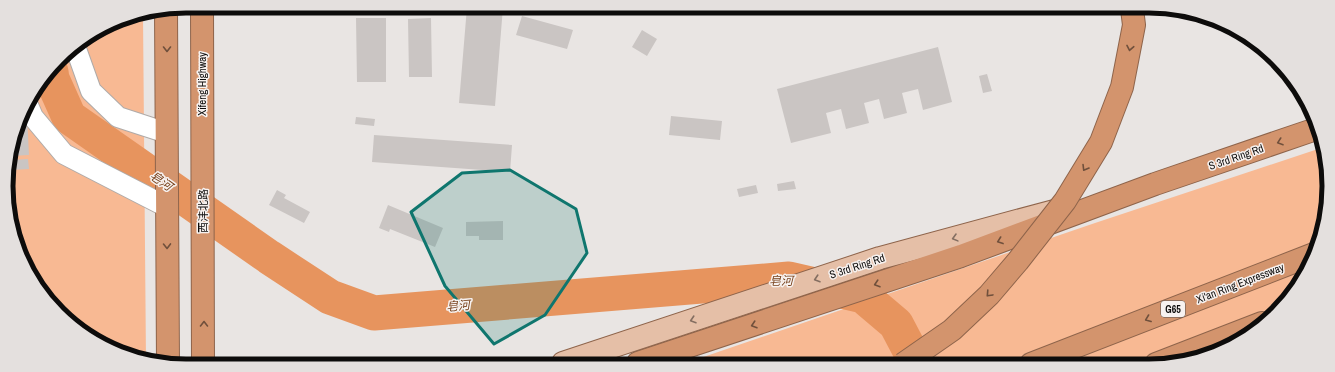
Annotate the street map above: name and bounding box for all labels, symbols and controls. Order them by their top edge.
one-way arrow [1126,45,1134,51]
one-way arrow [163,46,171,52]
street label: Xifeng Highway [195,52,209,116]
one-way arrow [1276,137,1283,145]
street label: S 3rd Ring Rd [1207,141,1265,173]
one-way arrow [1082,164,1089,171]
water label: 皂河 [147,168,177,196]
street label: 西沣北路 [196,189,210,233]
one-way arrow [952,233,959,242]
one-way arrow [997,237,1004,245]
one-way arrow [163,243,171,249]
street label: S 3rd Ring Rd [828,251,886,281]
street label: Xi'an Ring Expressway [1194,260,1286,306]
water label: 皂河 [769,273,795,289]
one-way arrow [813,274,820,283]
one-way arrow [874,279,881,287]
one-way arrow [987,289,994,297]
water label: 皂河 [445,297,473,315]
road number: G65 [1161,301,1185,317]
one-way arrow [1144,314,1152,322]
one-way arrow [690,315,697,324]
one-way arrow [751,320,758,329]
one-way arrow [200,321,208,327]

